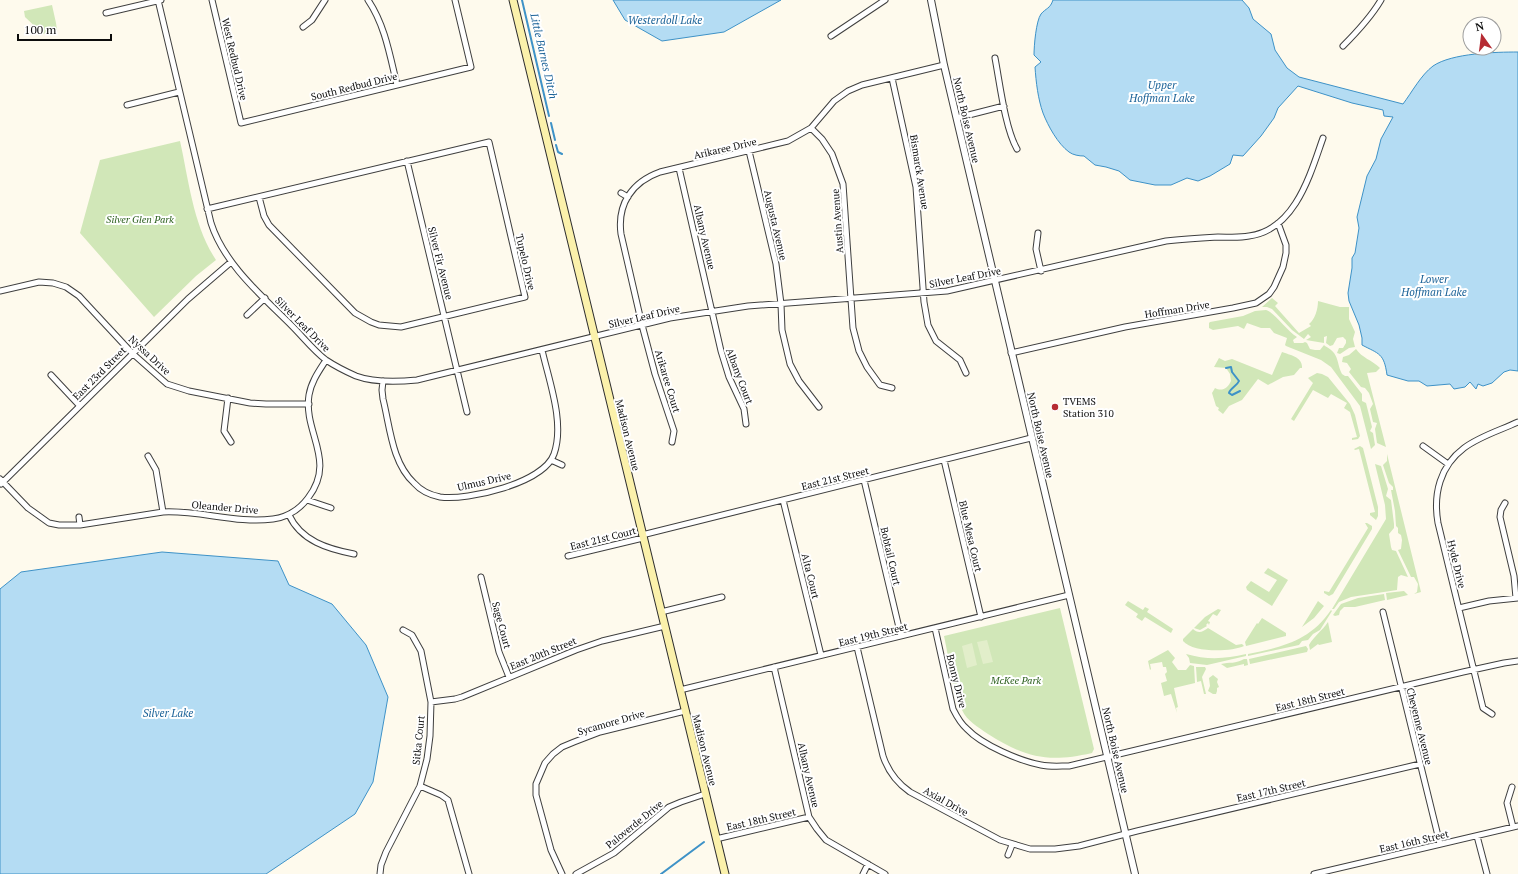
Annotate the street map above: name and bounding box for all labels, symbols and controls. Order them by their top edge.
water label: Little Barnes Ditch [527,11,561,100]
water label: Westerdoll Lake [628,13,702,27]
scale bar [18,16,111,42]
north arrow [1462,16,1502,56]
street label: West Redbud Drive [219,17,250,101]
text: N [1474,18,1486,34]
text: 100 m [24,22,57,37]
street label: South Redbud Drive [310,69,399,103]
street label: North Boise Avenue [950,76,983,164]
water label: Upper Hoffman Lake [1128,78,1195,105]
street label: Bismarck Avenue [907,134,932,211]
street label: Arikaree Drive [692,135,758,162]
street label: Austin Avenue [829,188,846,254]
street label: Augusta Avenue [761,189,790,261]
street label: Albany Avenue [691,203,718,271]
park label: Silver Glen Park [106,213,174,226]
street label: Silver Fir Avenue [425,225,456,301]
street label: Tupelo Drive [513,233,538,291]
street label: Silver Leaf Drive [928,264,1002,291]
water label: Lower Hoffman Lake [1400,272,1467,299]
street label: Silver Leaf Drive [272,294,333,355]
street label: Hoffman Drive [1144,298,1210,321]
street label: Silver Leaf Drive [607,302,681,331]
street label: Nyssa Drive [126,333,173,378]
street label: East 23rd Street [70,344,129,403]
street label: Albany Court [723,346,756,406]
street label: Arikaree Court [652,348,683,415]
street label: North Boise Avenue [1024,391,1057,479]
place label: TVEMS Station 310 [1063,395,1114,420]
street label: Madison Avenue [612,398,643,472]
marker: TVEMS Station 310 [1050,402,1060,412]
street label: East 21st Street [800,464,871,493]
street label: Ulmus Drive [456,469,512,494]
street label: Oleander Drive [191,498,259,517]
street label: Blue Mesa Court [956,499,985,573]
street label: East 21st Court [569,524,638,553]
street label: Bobtail Court [878,526,904,587]
street label: Hyde Drive [1444,539,1469,590]
street label: Alta Court [799,552,822,600]
street label: Sage Court [489,600,514,650]
street label: East 19th Street [837,620,909,649]
street label: East 20th Street [508,634,579,673]
street label: Bonny Drive [944,653,969,709]
park label: McKee Park [990,674,1041,687]
street label: East 18th Street [1274,685,1346,714]
street label: Cheyenne Avenue [1404,686,1435,766]
water label: Silver Lake [143,706,193,720]
street label: North Boise Avenue [1099,706,1132,794]
street label: Sycamore Drive [576,707,646,738]
street label: Madison Avenue [689,713,720,787]
street label: Sitka Court [409,714,428,765]
street label: Albany Avenue [795,741,822,809]
street label: East 17th Street [1235,776,1307,805]
street label: Axial Drive [921,784,971,819]
street label: Paloverde Drive [603,797,666,851]
street label: East 18th Street [725,805,797,834]
street label: East 16th Street [1378,827,1450,856]

